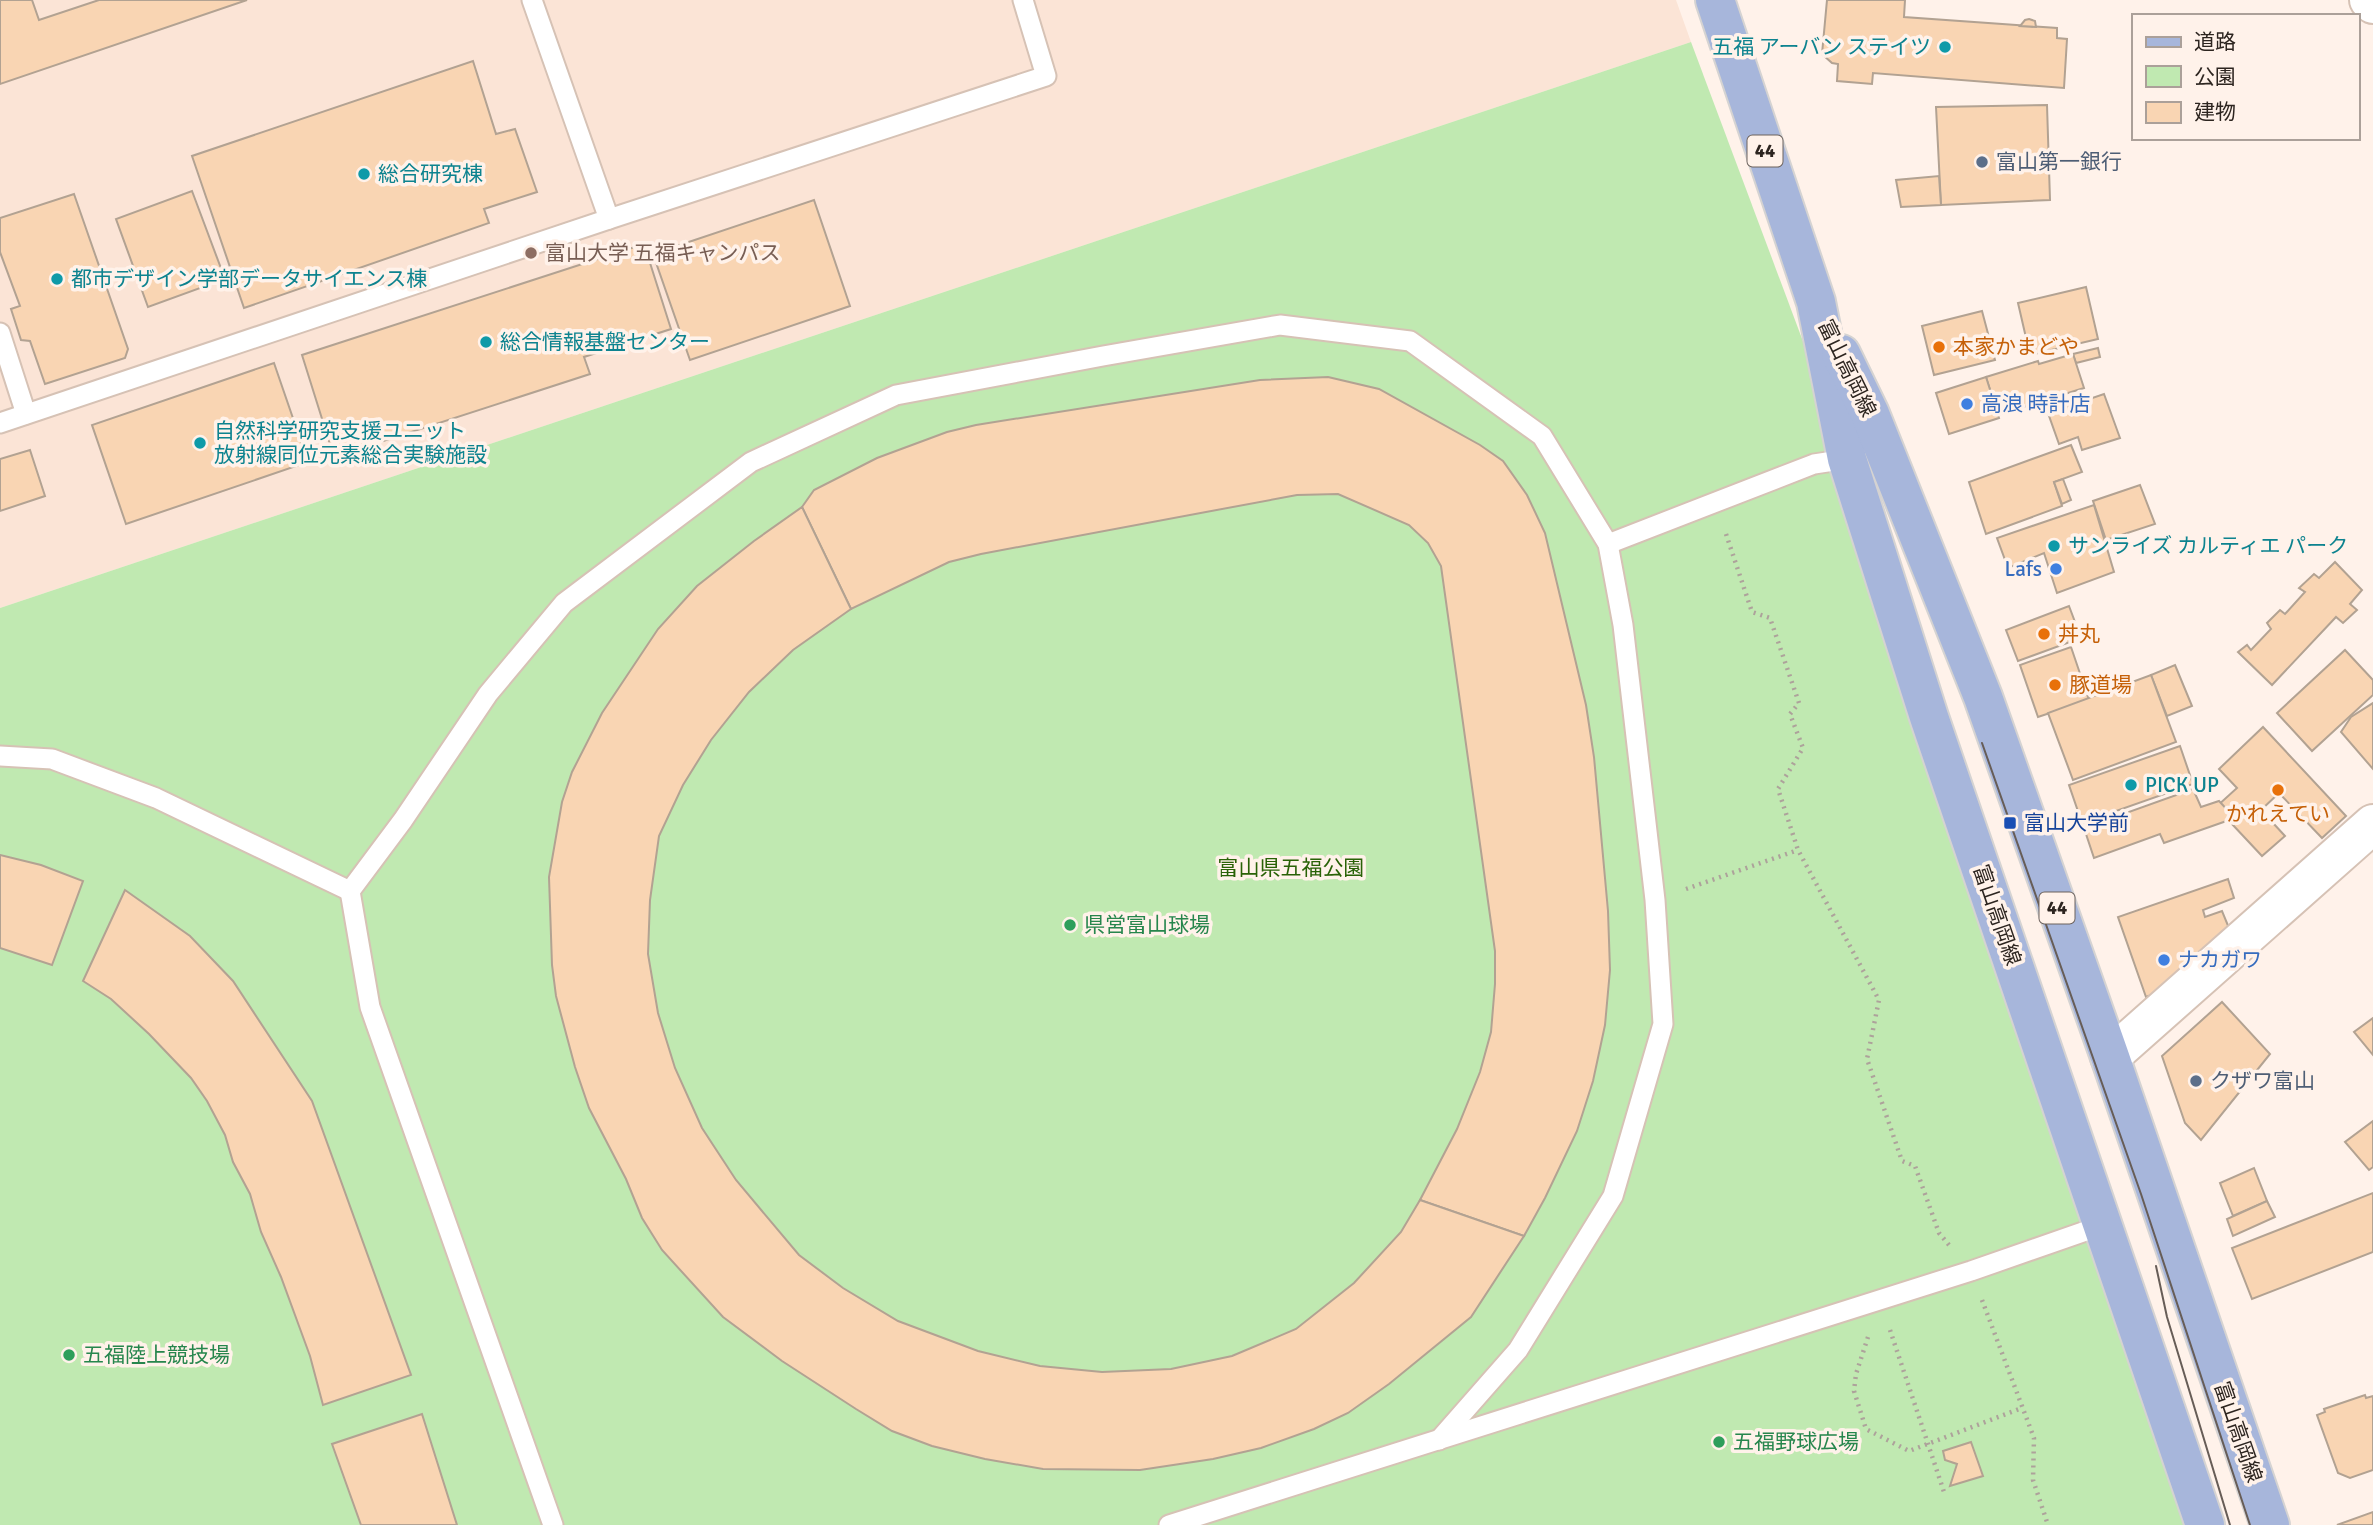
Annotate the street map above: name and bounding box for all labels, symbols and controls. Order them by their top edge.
legend [2132,14,2359,140]
text: 道路 [2194,29,2236,55]
place label: 五福 アーバン ステイツ [1712,34,1931,60]
marker: 五福 アーバン ステイツ [1937,39,1953,55]
text: 公園 [2194,64,2236,90]
text: 建物 [2194,99,2236,125]
road number: 44 [1748,136,1782,167]
place label: 富山第一銀行 [1996,149,2122,175]
marker: 富山第一銀行 [1974,154,1990,170]
place label: 総合研究棟 [378,161,483,187]
marker: 総合研究棟 [356,166,372,182]
place label: 富山大学 五福キャンパス [545,240,781,266]
marker: 富山大学 五福キャンパス [523,245,539,261]
place label: 都市デザイン学部データサイエンス棟 [71,266,427,292]
marker: 都市デザイン学部データサイエンス棟 [49,271,65,287]
street label: 富山高岡線 [1812,315,1882,421]
place label: 総合情報基盤センター [500,329,710,355]
marker: 総合情報基盤センター [478,334,494,350]
place label: 本家かまどや [1953,334,2079,360]
marker: 本家かまどや [1931,339,1947,355]
place label: 高浪 時計店 [1981,391,2091,417]
marker: 高浪 時計店 [1959,396,1975,412]
place label: 自然科学研究支援ユニット 放射線同位元素総合実験施設 [214,418,487,468]
marker: 自然科学研究支援ユニット 放射線同位元素総合実験施設 [192,435,208,451]
place label: サンライズ カルティエ パーク [2068,533,2348,559]
marker: サンライズ カルティエ パーク [2046,538,2062,554]
place label: Lafs [2004,556,2042,582]
marker: Lafs [2048,561,2064,577]
place label: 丼丸 [2058,621,2100,647]
marker: 丼丸 [2036,626,2052,642]
place label: 豚道場 [2069,672,2132,698]
marker: 豚道場 [2047,677,2063,693]
place label: PICK UP [2145,772,2219,798]
marker: PICK UP [2123,777,2139,793]
marker: かれえてい [2270,782,2286,798]
place label: かれえてい [2226,801,2330,827]
place label: 富山大学前 [2024,810,2129,836]
marker: 富山大学前 [2002,815,2018,831]
park label: 富山県五福公園 [1218,855,1365,881]
street label: 富山高岡線 [1968,861,2026,969]
road number: 44 [2039,893,2074,924]
place label: 県営富山球場 [1084,912,1210,938]
marker: 県営富山球場 [1062,917,1078,933]
place label: ナカガワ [2178,947,2262,973]
marker: ナカガワ [2156,952,2172,968]
place label: クザワ富山 [2210,1068,2315,1094]
marker: クザワ富山 [2188,1073,2204,1089]
place label: 五福陸上競技場 [83,1342,230,1368]
marker: 五福陸上競技場 [61,1347,77,1363]
street label: 富山高岡線 [2209,1378,2267,1486]
place label: 五福野球広場 [1733,1429,1859,1455]
marker: 五福野球広場 [1711,1434,1727,1450]

